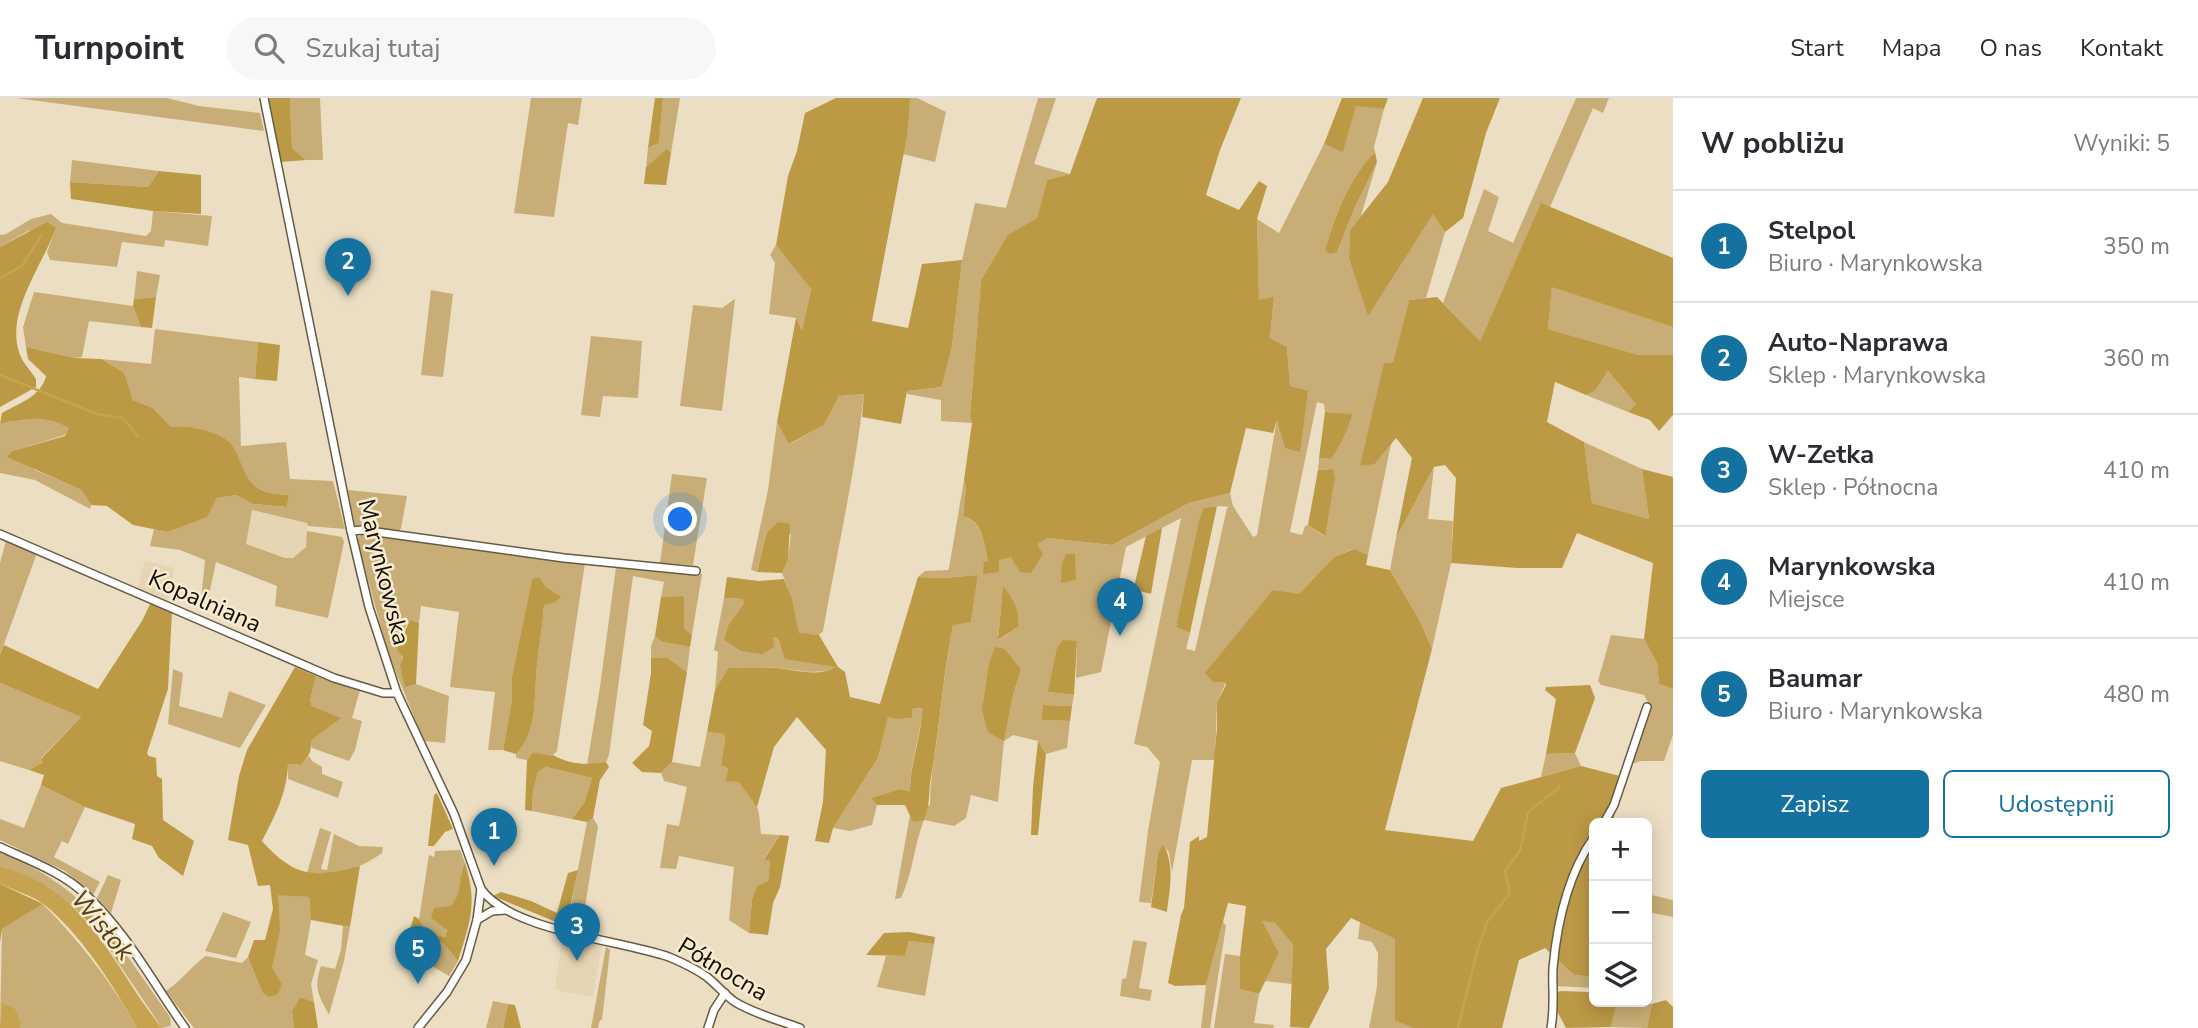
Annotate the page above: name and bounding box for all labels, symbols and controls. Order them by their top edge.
search box [226,17,716,80]
text: Turnpoint [35,26,184,71]
icon: search [250,29,288,67]
text: Szukaj tutaj [306,31,440,66]
text: Start [1790,32,1844,64]
text: Mapa [1882,32,1942,64]
text: O nas [1980,32,2042,64]
text: Kontakt [2080,32,2163,64]
text: W pobliżu [1701,123,1845,164]
text: Wyniki: 5 [2073,128,2170,159]
text: Stelpol [1768,213,1855,248]
text: 1 [1717,231,1731,262]
text: 350 m [2103,231,2170,262]
pin: 2 [325,238,371,296]
text: Biuro · Marynkowska [1768,248,1983,279]
text: Auto-Naprawa [1768,325,1948,360]
text: 2 [1717,343,1731,374]
text: 360 m [2103,343,2170,374]
text: Sklep · Marynkowska [1768,360,1986,391]
text: W-Zetka [1768,437,1874,472]
text: 3 [1717,455,1731,486]
text: 410 m [2103,455,2170,486]
text: Sklep · Północna [1768,472,1938,503]
street label: Marynkowska [350,496,418,648]
your location [663,502,697,536]
text: Marynkowska [1768,549,1936,584]
street label: Kopalniana [144,562,266,640]
text: 4 [1717,567,1731,598]
text: 410 m [2103,567,2170,598]
pin: 4 [1097,578,1143,636]
text: Miejsce [1768,584,1844,615]
text: Baumar [1768,661,1862,696]
text: 5 [1717,679,1731,710]
text: 480 m [2103,679,2170,710]
text: Biuro · Marynkowska [1768,696,1983,727]
button: Zapisz [1701,770,1929,838]
button: Udostępnij [1943,770,2170,838]
pin: 1 [471,808,517,866]
map controls [1589,818,1652,1007]
button: + [1589,818,1652,881]
button: − [1589,881,1652,944]
water label: Wisłok [63,883,143,969]
pin: 3 [554,903,600,961]
pin: 5 [395,926,441,984]
street label: Północna [672,930,774,1008]
button: layers [1589,944,1652,1007]

